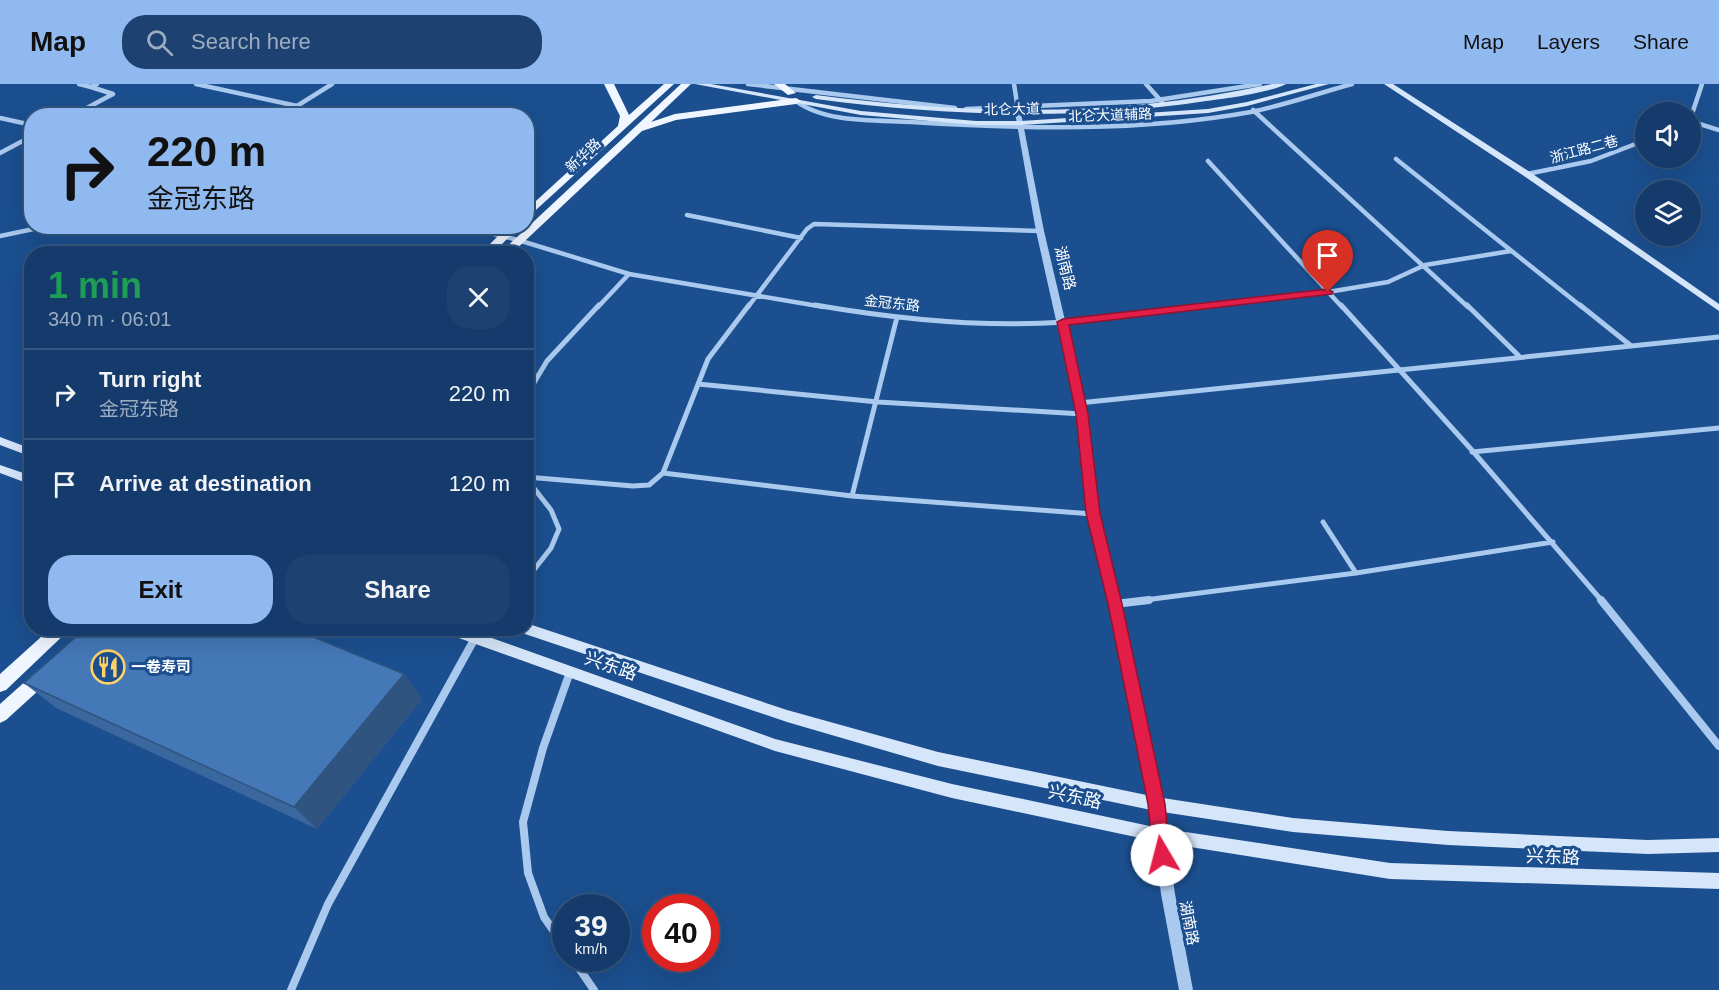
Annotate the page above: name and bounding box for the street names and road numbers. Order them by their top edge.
street label: 北仑大道 [984,101,1040,117]
street label: 北仑大道辅路 [1068,106,1152,124]
street label: 浙江路二巷 [1548,132,1620,166]
street label: 新华路 [562,135,604,175]
street label: 湖南路 [1052,244,1079,292]
street label: 金冠东路 [863,292,921,314]
street label: 兴东路 [582,648,640,684]
street label: 兴东路 [1047,782,1103,812]
street label: 兴东路 [1526,846,1580,868]
street label: 湖南路 [1177,899,1202,947]

